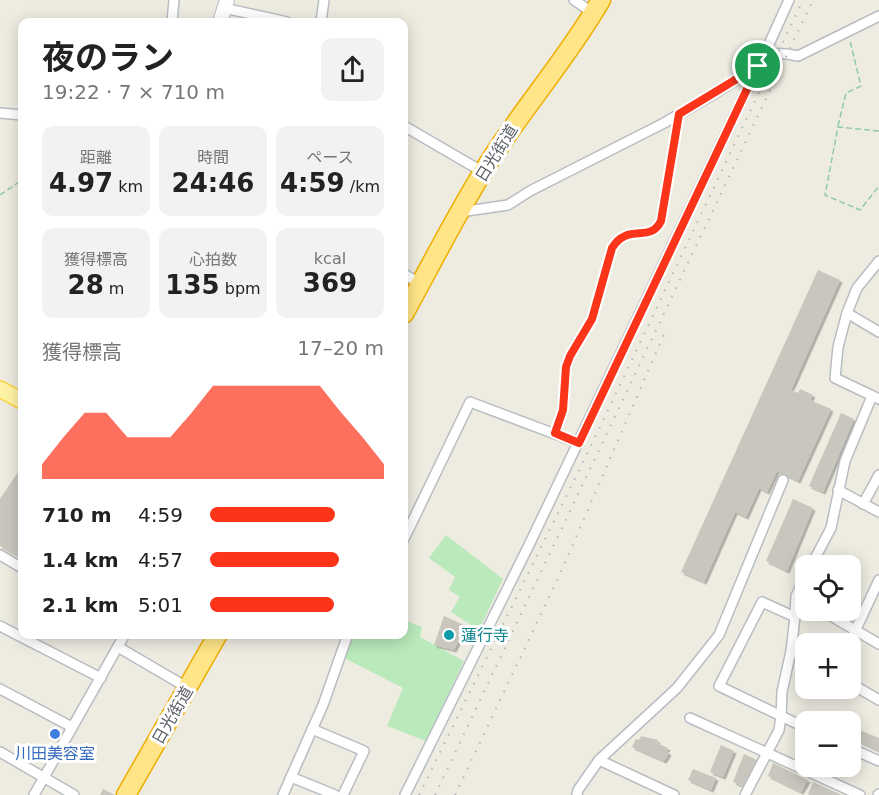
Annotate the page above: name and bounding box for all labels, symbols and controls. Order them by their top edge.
text: 夜のラン [42,38,174,77]
button: share [321,38,384,101]
pin [732,40,783,91]
icon: arrive [741,49,774,82]
text: 19:22 · 7 × 710 m [42,80,225,104]
street label: 日光街道 [471,121,521,185]
text: 距離 [80,148,112,167]
text: 時間 [197,148,229,167]
text: ペース [306,148,354,167]
text: 4.97 [49,168,113,198]
text: 24:46 [172,168,254,198]
text: 4:59 [280,168,345,198]
text: km [113,177,143,196]
text: /km [345,177,380,196]
text: kcal [314,249,346,268]
text: 獲得標高 [64,250,128,269]
text: 心拍数 [189,250,237,269]
text: 369 [303,268,357,298]
text: 28 [68,270,104,300]
text: 135 [165,270,220,300]
text: m [104,279,124,298]
text: bpm [220,279,261,298]
text: 17–20 m [297,336,384,360]
text: 獲得標高 [42,340,122,364]
text: 710 m [42,503,112,527]
text: 4:59 [138,503,183,527]
text: 1.4 km [42,548,119,572]
text: 4:57 [138,548,183,572]
map controls [795,555,861,777]
button: locate [795,555,861,621]
text: 2.1 km [42,593,119,617]
text: 5:01 [138,593,183,617]
place label: 蓮行寺 [461,626,509,645]
marker: 蓮行寺 [442,628,456,642]
button: + [795,633,861,699]
street label: 日光街道 [148,683,197,748]
button: − [795,711,861,777]
marker: 川田美容室 [48,727,62,741]
place label: 川田美容室 [15,744,95,763]

